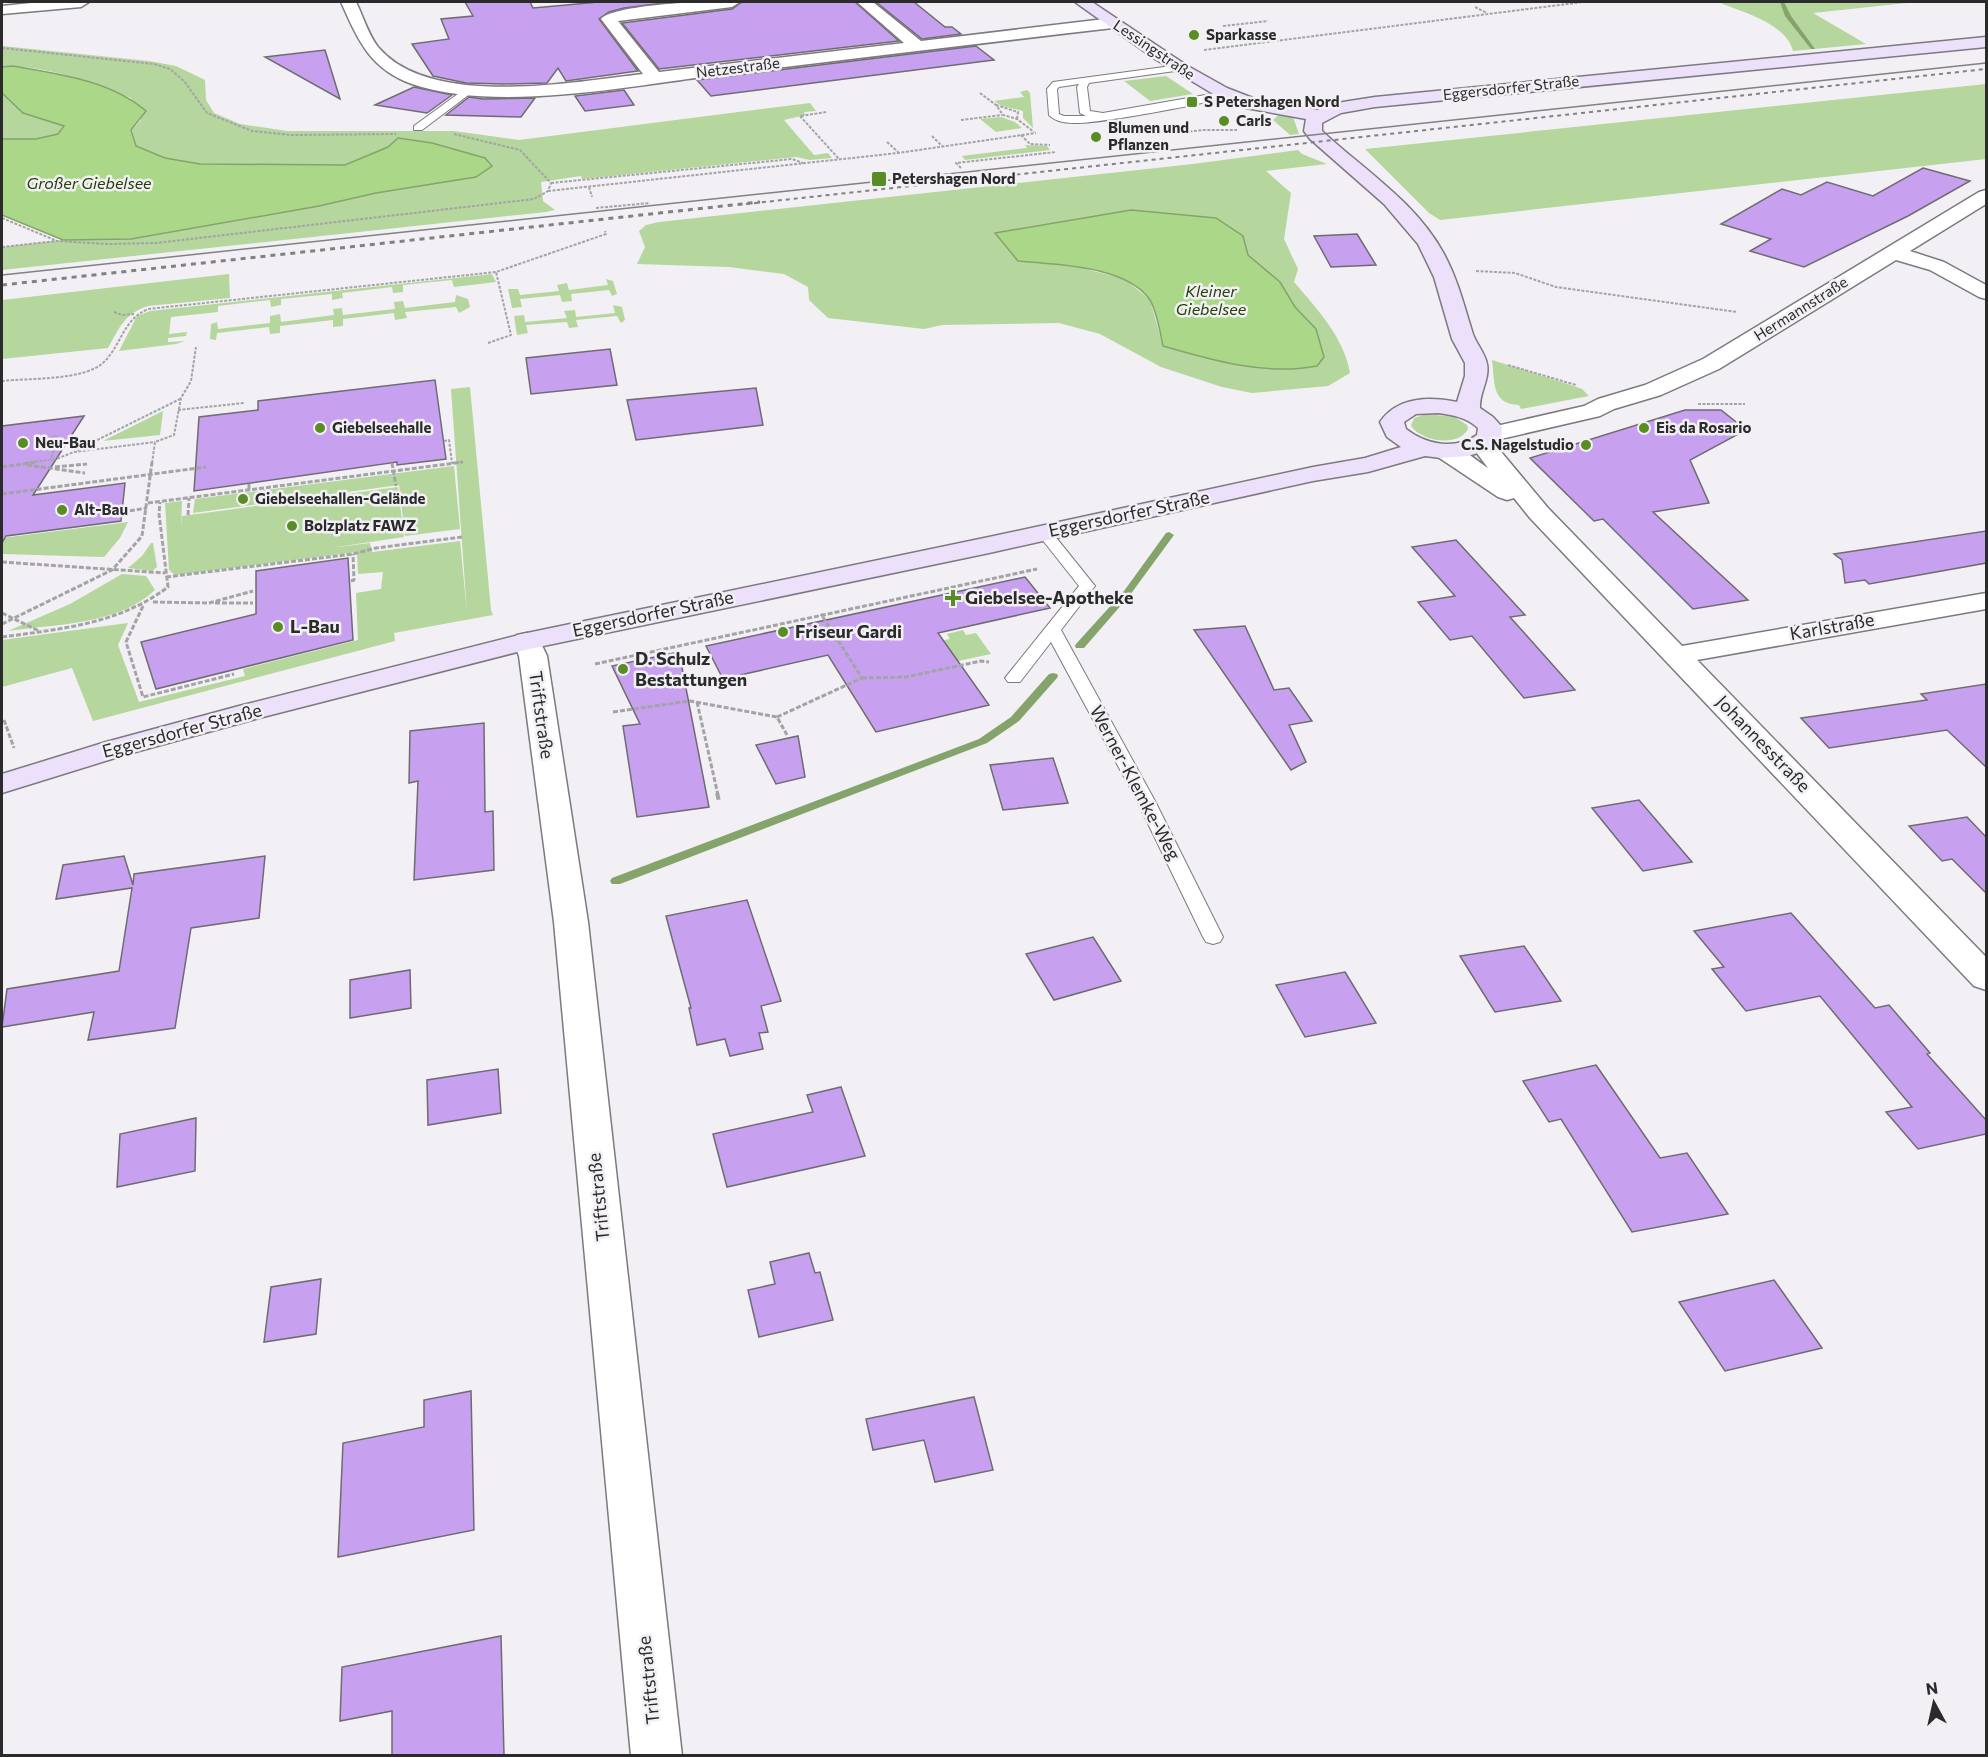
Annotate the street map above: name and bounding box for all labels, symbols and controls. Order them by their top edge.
street label: Lessingstraße [1110,15,1199,83]
place label: Sparkasse [1206,25,1276,43]
marker: Sparkasse [1187,28,1201,42]
street label: Netzestraße [695,53,781,81]
street label: Eggersdorfer Straße [1442,71,1580,103]
place label: S Petershagen Nord [1204,92,1339,110]
marker: S Petershagen Nord [1185,95,1199,109]
place label: Carls [1236,111,1271,129]
marker: Carls [1217,114,1231,128]
place label: Blumen und Pflanzen [1108,118,1189,153]
marker: Blumen und Pflanzen [1089,130,1103,144]
place label: Petershagen Nord [892,169,1016,187]
marker: Petershagen Nord [870,170,888,188]
water label: Großer Giebelsee [26,173,152,192]
street label: Hermannstraße [1750,272,1851,344]
water label: Kleiner Giebelsee [1176,281,1247,318]
place label: Giebelseehalle [332,418,431,436]
place label: Eis da Rosario [1656,418,1751,436]
marker: Giebelseehalle [313,421,327,435]
marker: Eis da Rosario [1637,421,1651,435]
place label: Neu-Bau [35,433,96,451]
place label: C.S. Nagelstudio [1461,435,1574,453]
marker: Neu-Bau [16,436,30,450]
marker: C.S. Nagelstudio [1579,438,1593,452]
street label: Eggersdorfer Straße [1046,485,1211,541]
place label: Giebelseehallen-Gelände [255,489,426,507]
marker: Giebelseehallen-Gelände [236,492,250,506]
place label: Alt-Bau [74,500,128,518]
marker: Alt-Bau [55,503,69,517]
place label: Bolzplatz FAWZ [304,516,416,534]
marker: Bolzplatz FAWZ [285,519,299,533]
street label: Eggersdorfer Straße [570,585,735,641]
place label: Giebelsee-Apotheke [965,586,1133,608]
marker: Giebelsee-Apotheke [946,591,960,605]
street label: Karlstraße [1788,608,1876,644]
place label: L-Bau [290,615,340,637]
marker: L-Bau [271,620,285,634]
place label: Friseur Gardi [795,620,902,642]
marker: Friseur Gardi [776,625,790,639]
place label: D. Schulz Bestattungen [635,647,747,690]
marker: D. Schulz Bestattungen [616,662,630,676]
street label: Triftstraße [525,669,559,760]
street label: Johannesstraße [1712,690,1816,796]
street label: Eggersdorfer Straße [100,698,264,762]
street label: Werner-Klemke-Weg [1086,701,1186,864]
street label: Triftstraße [582,1152,614,1242]
street label: Triftstraße [632,1635,664,1725]
north arrow [1904,1673,1964,1733]
text: N [1925,1677,1939,1698]

